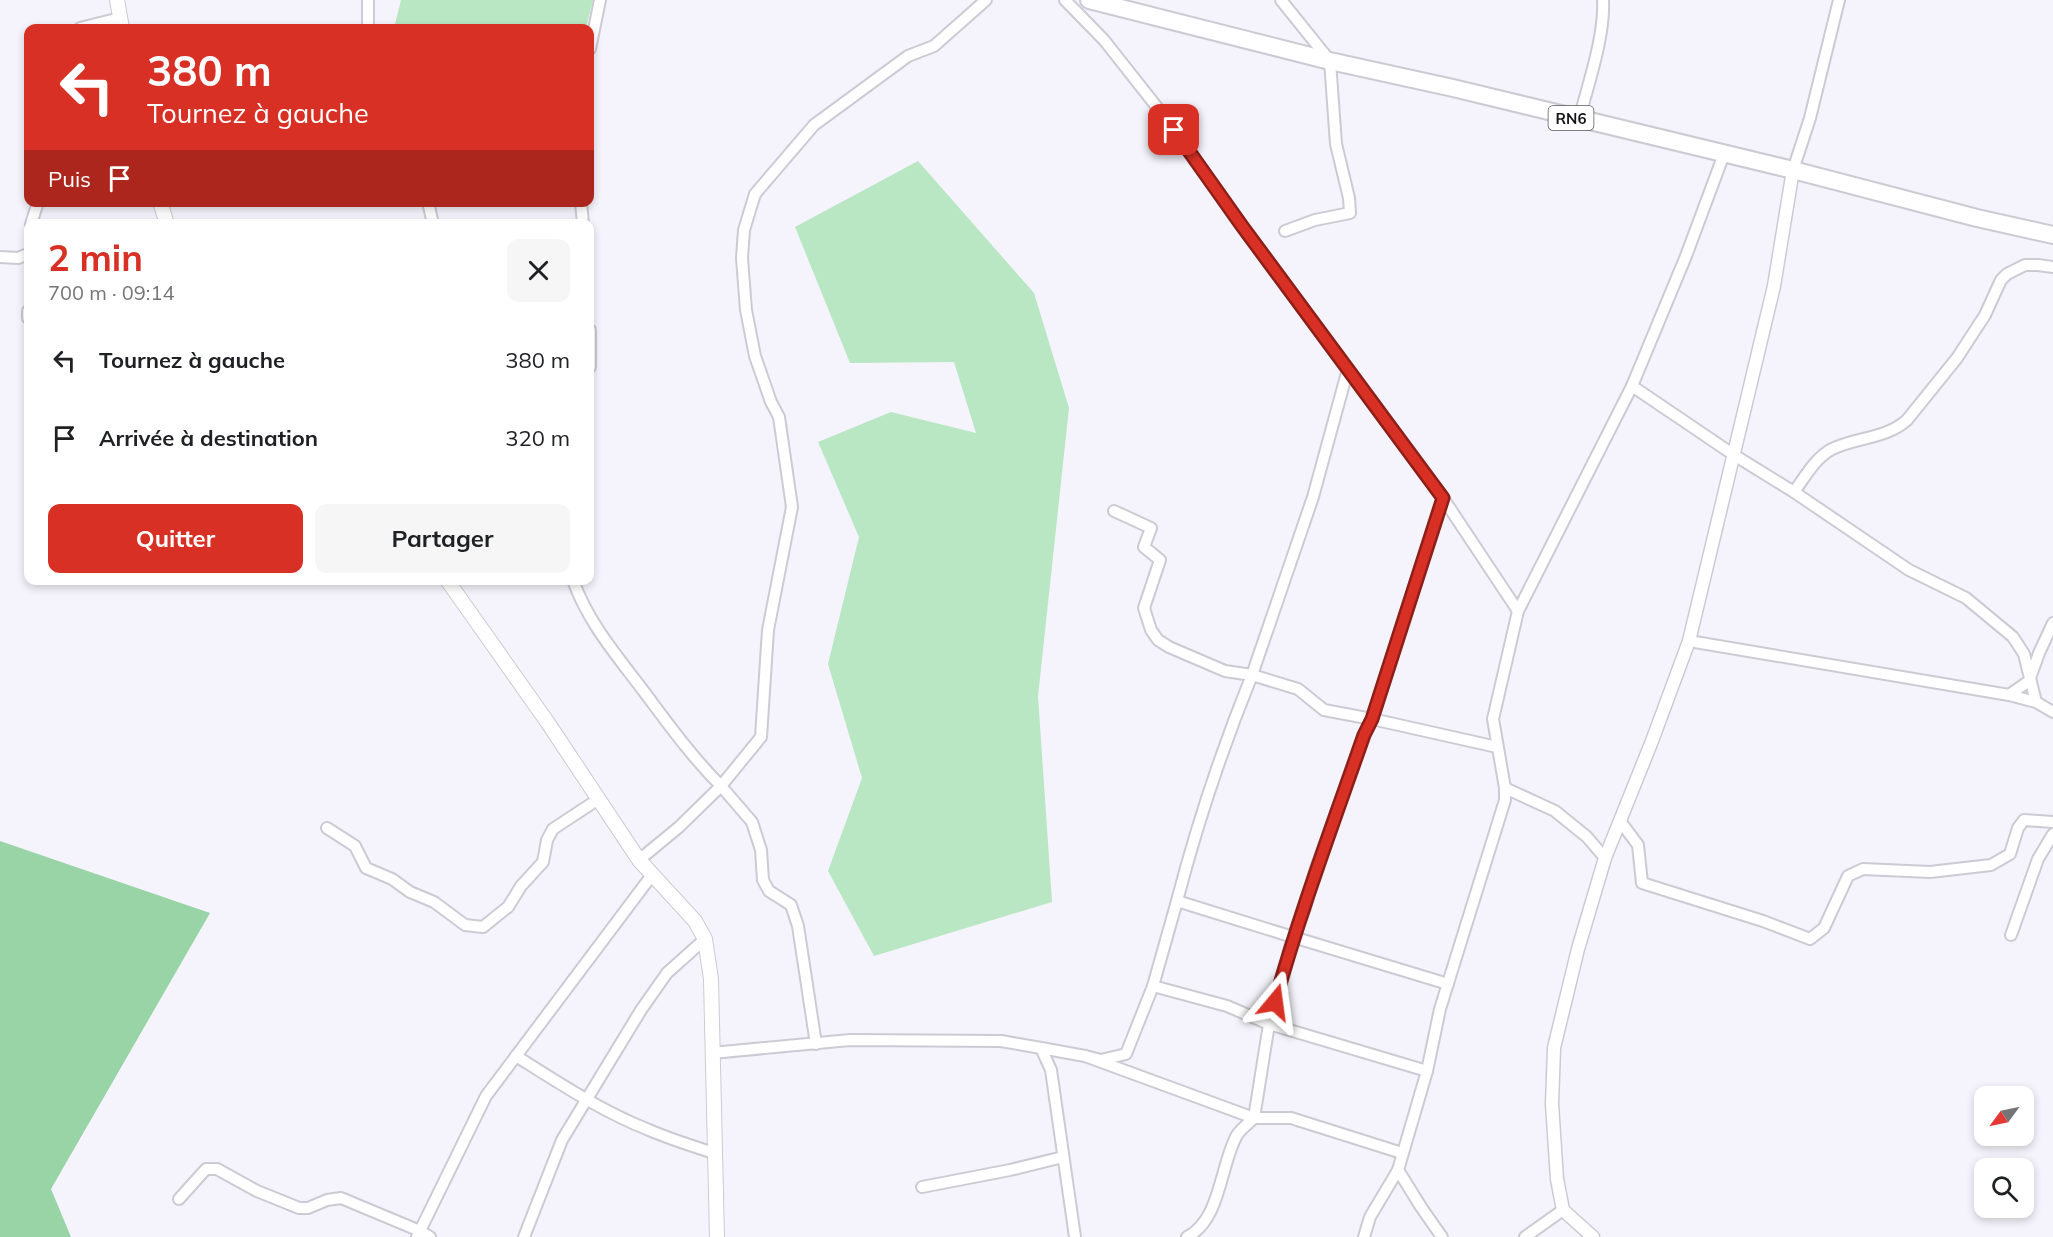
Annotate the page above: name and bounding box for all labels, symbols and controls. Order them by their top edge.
text: 380 m [147,44,272,97]
icon: left [48,48,126,126]
text: Tournez à gauche [147,96,369,130]
pin [1148,104,1199,155]
road number: RN6 [1548,106,1594,130]
icon: arrive [1157,113,1190,146]
icon: arrive [103,162,136,195]
text: Puis [48,165,91,193]
text: 2 min [48,235,143,280]
button: close [507,239,570,302]
text: 700 m · 09:14 [48,280,174,305]
icon: left [48,344,81,377]
text: Tournez à gauche [99,346,285,374]
text: 380 m [505,346,570,374]
icon: arrive [48,422,81,455]
text: Arrivée à destination [99,424,318,452]
text: 320 m [505,424,570,452]
button: Quitter [48,504,303,573]
button: Partager [315,504,570,573]
position arrow [1243,970,1307,1034]
north arrow [1974,1086,2034,1146]
map controls [1974,1086,2034,1218]
button: search [1974,1158,2034,1218]

